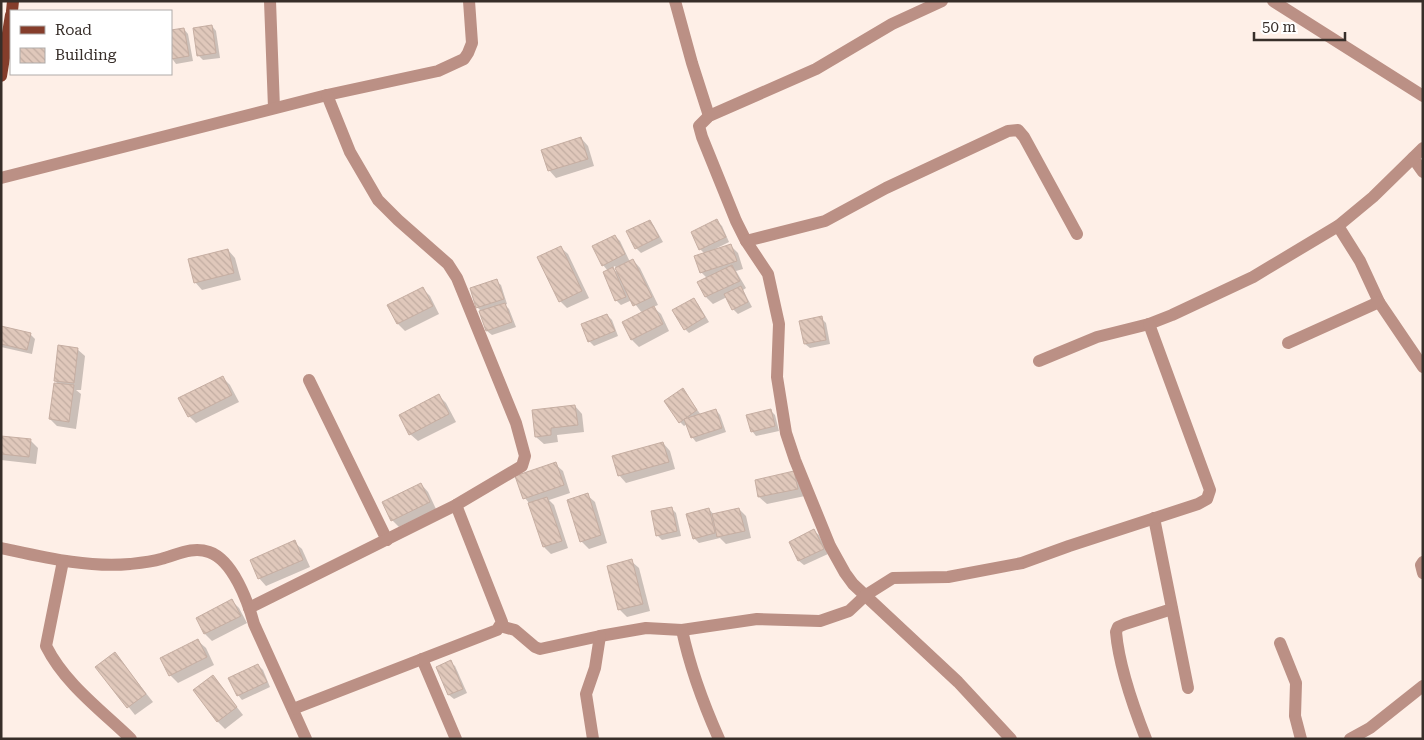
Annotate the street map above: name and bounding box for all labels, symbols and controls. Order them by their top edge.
legend [10,10,172,75]
scale bar [1254,10,1345,42]
text: 50 m [1262,18,1297,36]
text: Road [55,21,92,39]
text: Building [55,46,117,64]

